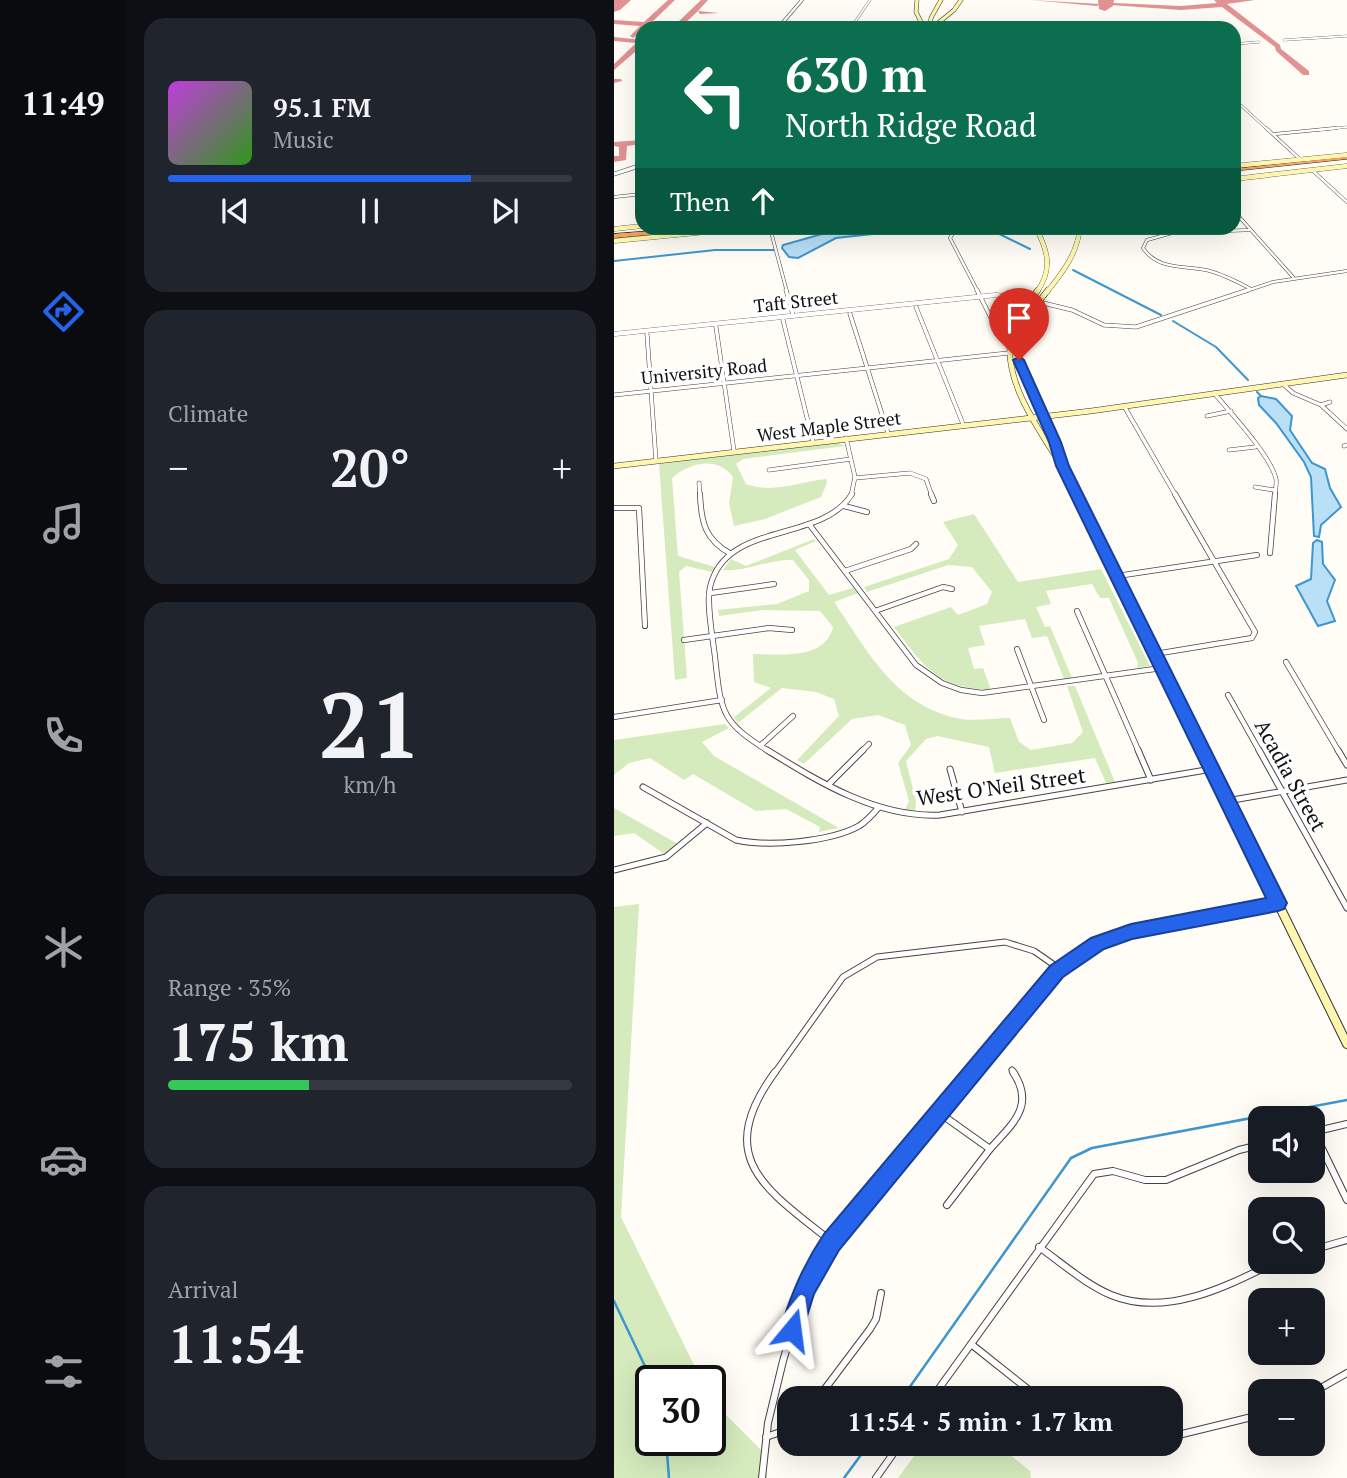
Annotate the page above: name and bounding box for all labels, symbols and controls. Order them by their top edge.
text: 630 m [785,41,927,106]
icon: left [670,49,761,140]
text: 11:49 [21,82,105,124]
text: 95.1 FM [273,90,371,124]
text: North Ridge Road [785,104,1037,146]
text: Music [273,124,334,155]
icon: ahead [744,182,782,220]
text: Then [670,184,730,218]
icon: previous [216,192,254,230]
icon: pause [351,192,389,230]
icon: next [486,192,524,230]
street label: Taft Street [753,285,840,317]
icon: directions [39,287,88,336]
pin [989,288,1049,360]
icon: arrive [1000,299,1038,337]
street label: University Road [640,352,768,390]
text: Climate [168,398,248,429]
street label: West Maple Street [755,405,903,447]
text: 20° [330,433,410,502]
text: − [168,443,188,493]
text: + [552,443,572,493]
icon: music [39,499,88,548]
text: 21 [319,663,421,784]
icon: phone [39,711,88,760]
street label: Acadia Street [1249,714,1333,836]
street label: West O'Neil Street [915,760,1087,812]
text: km/h [343,769,397,800]
icon: climate [39,923,88,972]
text: Range · 35% [168,972,291,1003]
text: 175 km [168,1007,349,1076]
map controls [1248,1106,1325,1456]
button: sound [1248,1106,1325,1183]
icon: car [39,1135,88,1184]
button: search [1248,1197,1325,1274]
text: Arrival [168,1274,239,1305]
button: + [1248,1288,1325,1365]
position arrow [755,1293,829,1367]
text: 11:54 [168,1309,303,1378]
icon: filters [39,1347,88,1396]
speed limit sign: 30 [635,1365,726,1456]
button: − [1248,1379,1325,1456]
text: 11:54 · 5 min · 1.7 km [847,1404,1113,1438]

